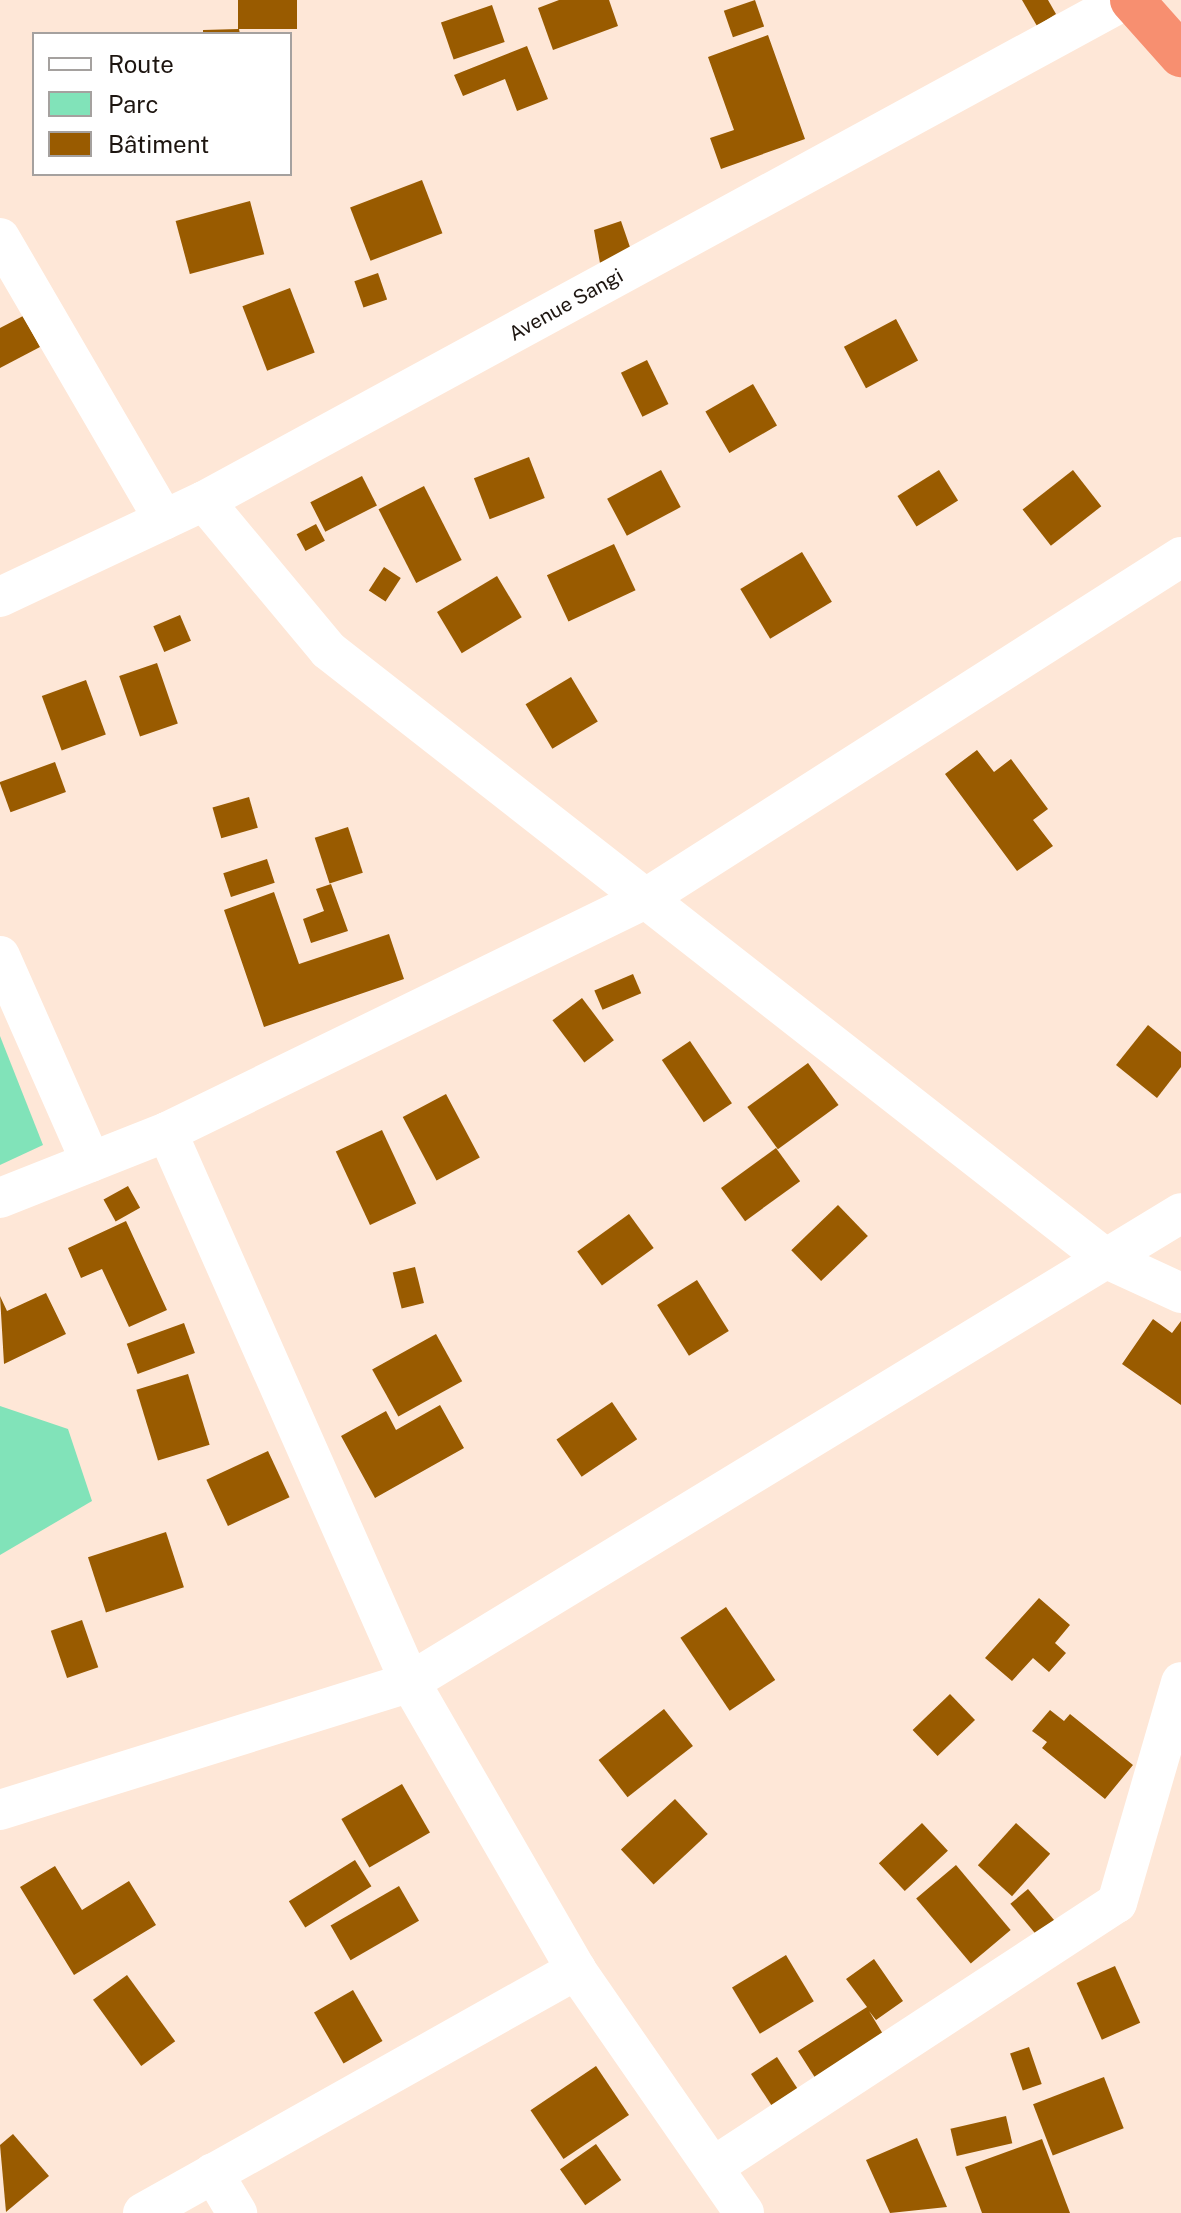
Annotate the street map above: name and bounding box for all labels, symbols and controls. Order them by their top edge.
legend [32,32,292,176]
text: Route [108,50,174,78]
text: Parc [108,90,159,118]
text: Bâtiment [108,130,209,158]
street label: Avenue Sangi [505,264,627,346]

